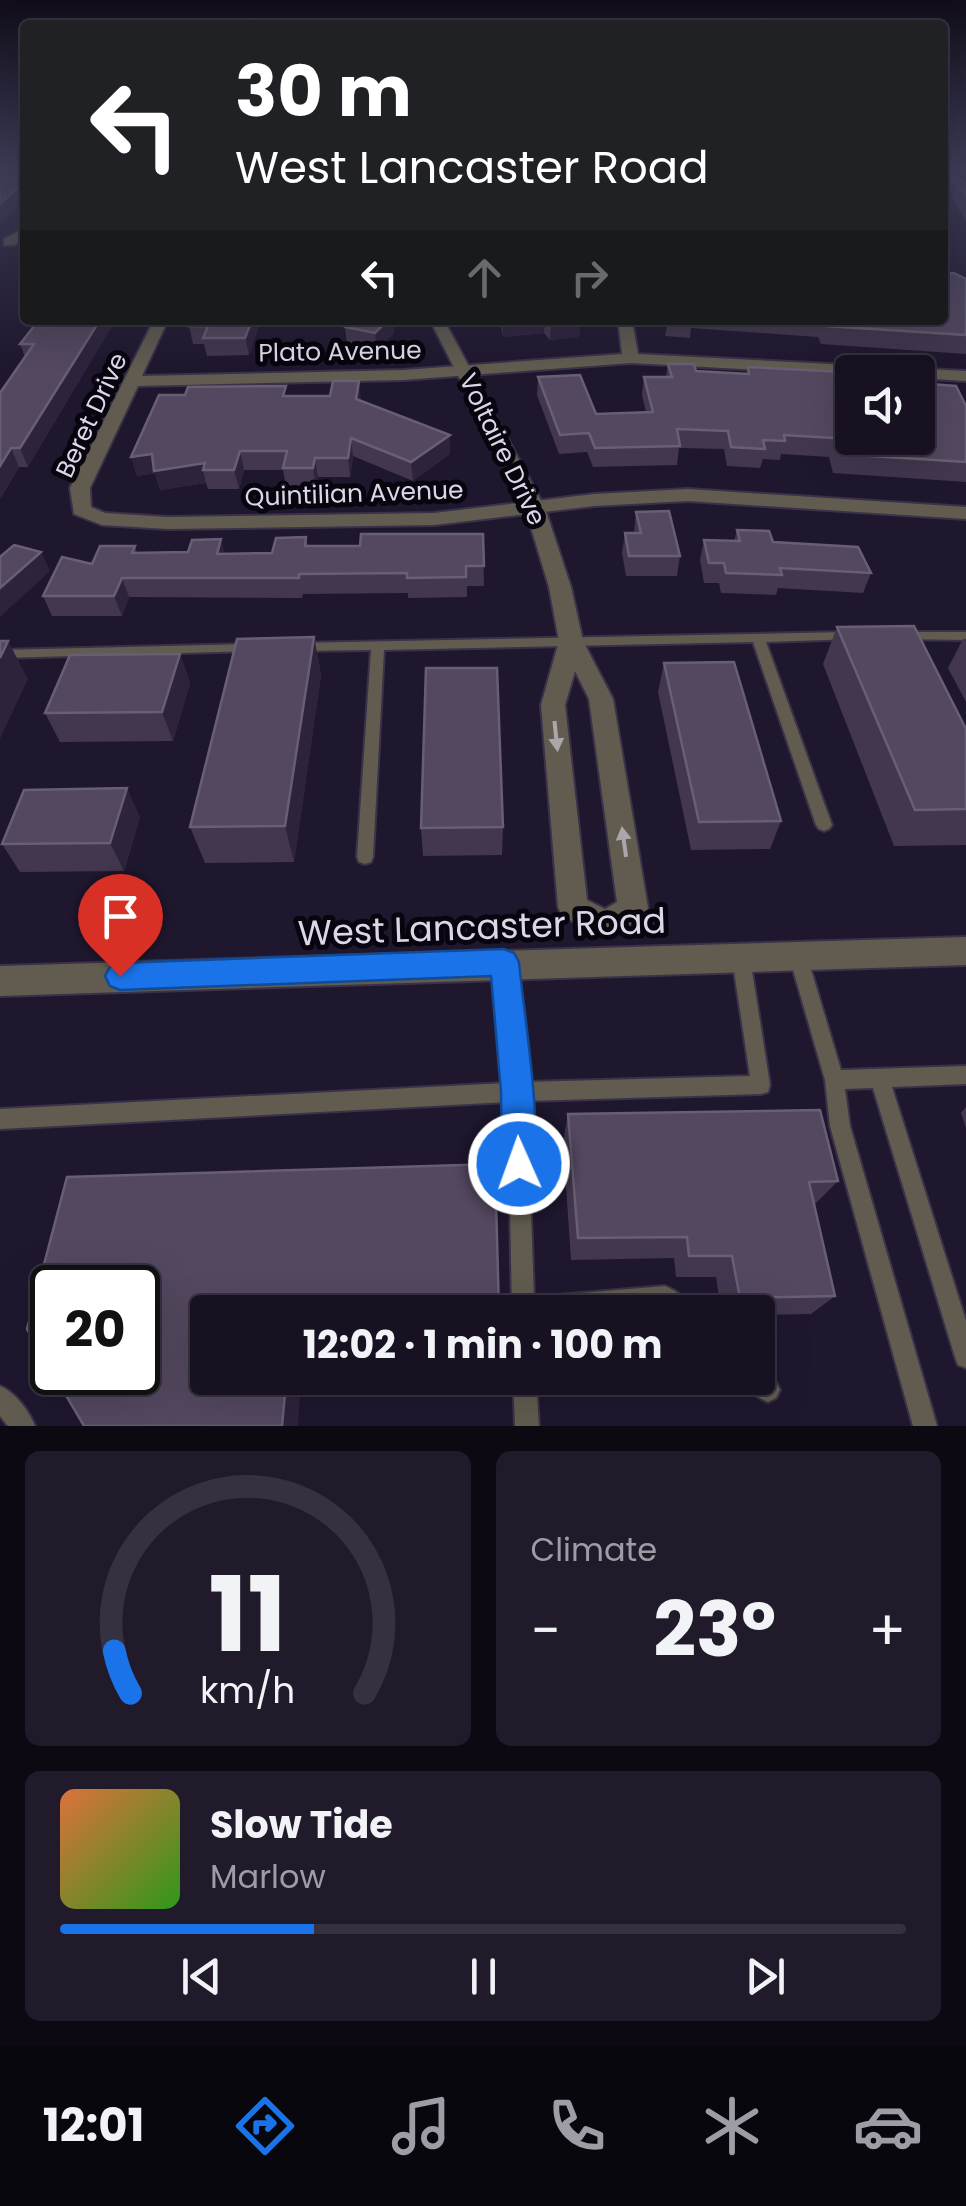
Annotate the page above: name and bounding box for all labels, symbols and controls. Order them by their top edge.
text: 30 m [235,42,412,141]
icon: left [70,60,200,190]
text: West Lancaster Road [235,136,709,199]
icon: left [352,250,407,305]
icon: ahead [457,250,512,305]
icon: right [562,250,617,305]
street label: Plato Avenue [258,333,422,370]
street label: Beret Drive [47,347,136,483]
map controls [835,355,935,455]
button: sound [835,355,935,455]
street label: Voltaire Drive [451,367,555,531]
street label: Quintilian Avenue [244,472,464,515]
one-way arrow [548,720,564,752]
one-way arrow [616,826,632,857]
pin [78,874,163,977]
icon: arrive [93,889,148,944]
street label: West Lancaster Road [297,896,667,957]
position arrow [467,1112,571,1216]
speed limit sign: 20 [30,1265,160,1395]
text: 12:02 · 1 min · 100 m [303,1318,662,1371]
text: Climate [531,1527,657,1572]
text: 11 [209,1542,287,1687]
text: 23° [653,1577,776,1682]
text: − [531,1592,561,1669]
text: + [868,1592,906,1669]
text: km/h [200,1665,295,1716]
text: Slow Tide [210,1798,393,1851]
text: Marlow [210,1854,326,1899]
icon: previous [174,1949,229,2004]
icon: pause [456,1949,511,2004]
icon: next [738,1949,793,2004]
icon: directions [230,2091,300,2161]
icon: music [386,2091,456,2161]
icon: phone [542,2091,612,2161]
icon: climate [697,2091,767,2161]
icon: car [853,2091,923,2161]
text: 12:01 [43,2094,145,2157]

